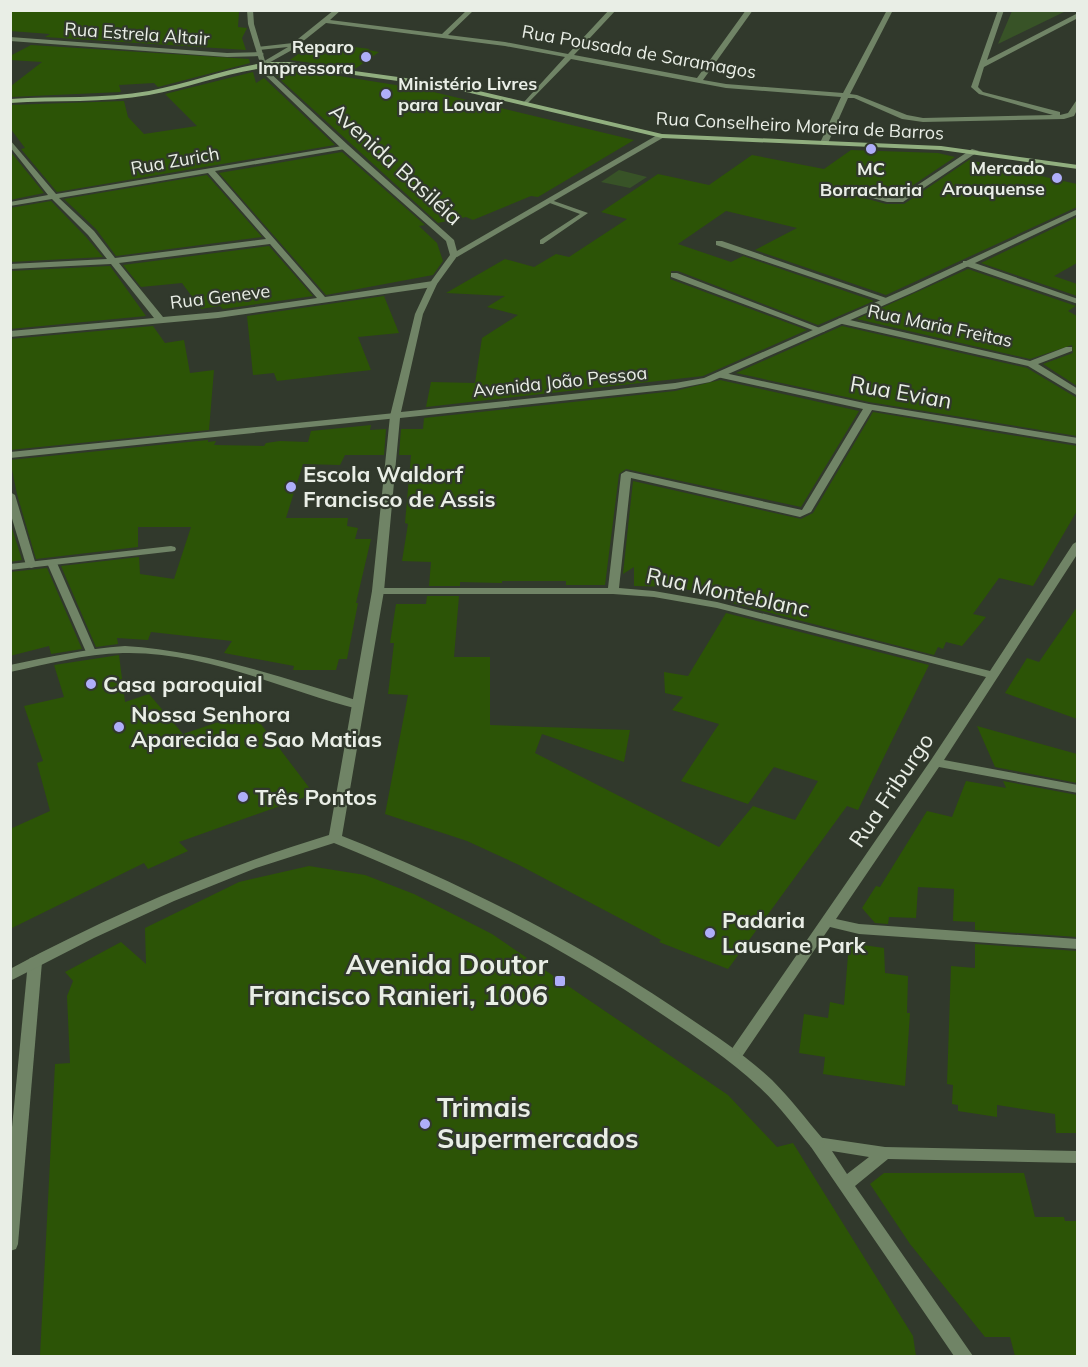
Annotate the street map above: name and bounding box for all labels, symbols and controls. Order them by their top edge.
street label: Rua Estrela Altair [64,17,211,50]
street label: Rua Pousada de Saramagos [520,20,758,83]
place label: Reparo Impressora [258,35,354,79]
marker: Reparo Impressora [359,50,373,64]
place label: Ministério Livres para Louvar [398,72,537,116]
marker: Ministério Livres para Louvar [379,87,393,101]
street label: Avenida Basiléia [324,97,468,231]
street label: Rua Conselheiro Moreira de Barros [655,106,945,145]
street label: Rua Zurich [129,141,221,180]
marker: MC Borracharia [864,142,878,156]
place label: Mercado Arouquense [942,156,1045,200]
place label: MC Borracharia [820,157,922,201]
marker: Mercado Arouquense [1050,171,1064,185]
street label: Rua Geneve [169,279,271,314]
street label: Rua Maria Freitas [866,299,1015,352]
street label: Avenida João Pessoa [472,361,648,402]
street label: Rua Evian [848,369,954,415]
place label: Escola Waldorf Francisco de Assis [303,460,495,513]
marker: Escola Waldorf Francisco de Assis [284,480,298,494]
street label: Rua Monteblanc [644,561,812,623]
place label: Casa paroquial [103,670,263,698]
marker: Casa paroquial [84,677,98,691]
place label: Nossa Senhora Aparecida e Sao Matias [131,700,382,753]
marker: Nossa Senhora Aparecida e Sao Matias [112,720,126,734]
street label: Rua Friburgo [843,728,939,852]
place label: Três Pontos [255,783,377,811]
marker: Três Pontos [236,790,250,804]
place label: Padaria Lausane Park [722,906,867,959]
marker: Padaria Lausane Park [703,926,717,940]
place label: Avenida Doutor Francisco Ranieri, 1006 [248,947,548,1012]
marker: Avenida Doutor Francisco Ranieri, 1006 [553,974,567,988]
place label: Trimais Supermercados [437,1090,639,1155]
marker: Trimais Supermercados [418,1117,432,1131]

